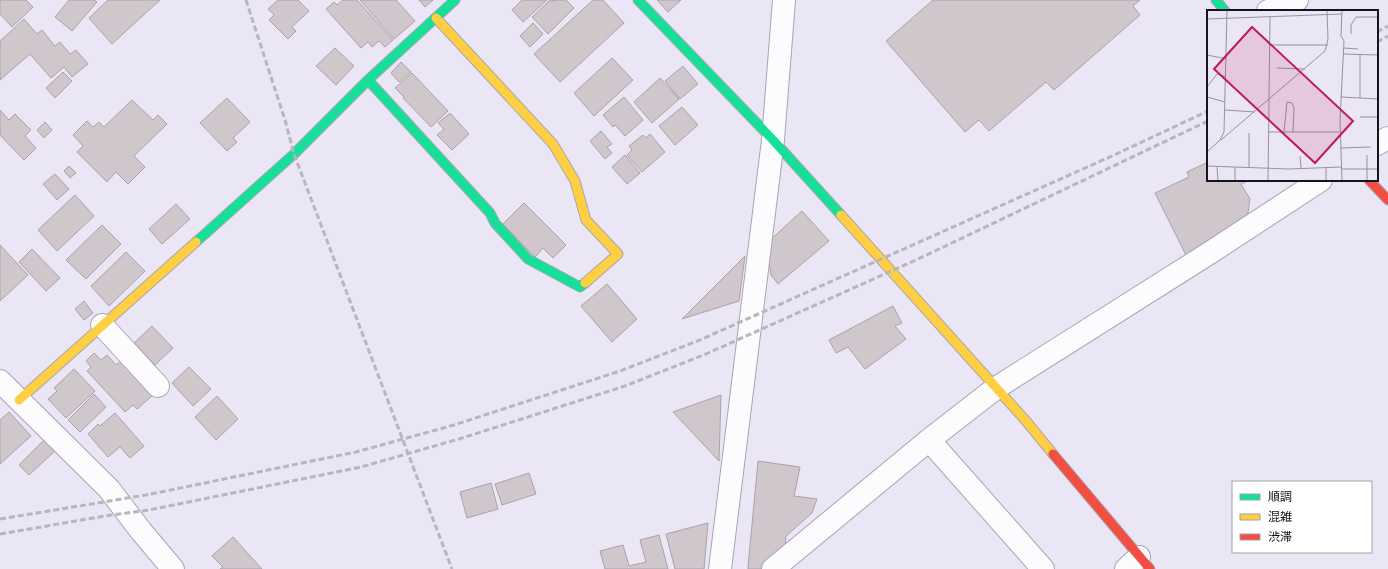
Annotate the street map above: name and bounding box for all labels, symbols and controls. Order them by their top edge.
inset map [1207,10,1378,181]
legend [1232,481,1372,553]
text: 順調 [1268,490,1292,504]
text: 混雑 [1268,510,1292,524]
text: 渋滞 [1268,530,1292,544]

